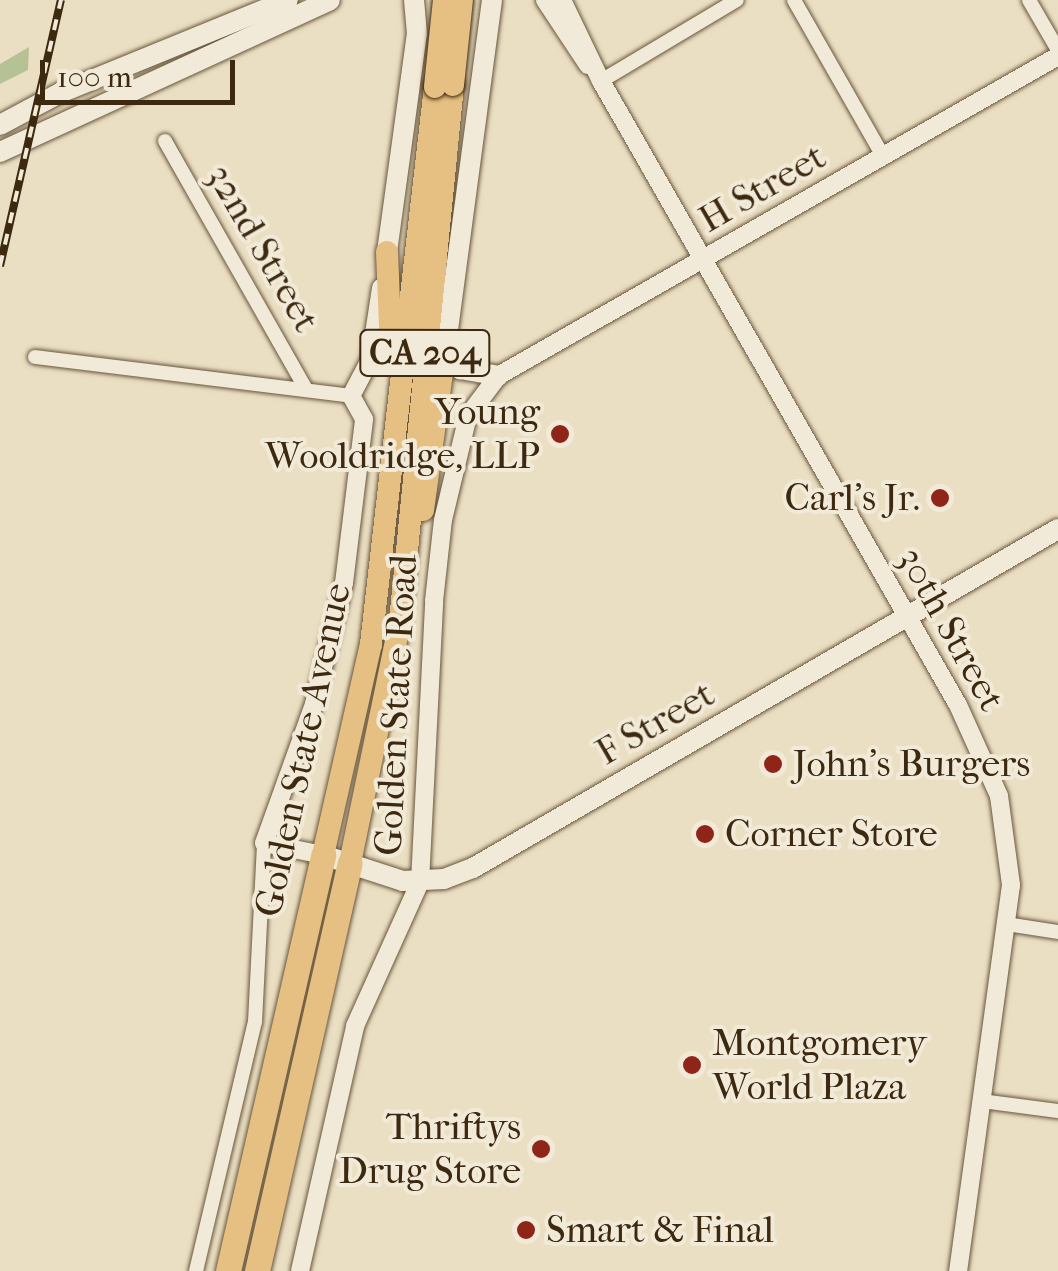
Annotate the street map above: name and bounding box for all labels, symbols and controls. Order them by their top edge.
scale bar [45,40,240,102]
text: 100 m [57,60,132,95]
street label: H Street [691,134,833,242]
street label: 32nd Street [197,156,329,340]
road number: CA 204 [358,323,492,383]
place label: Young Wooldridge, LLP [264,389,540,478]
marker: Young Wooldridge, LLP [549,423,571,445]
place label: Carl's Jr. [785,475,920,521]
marker: Carl's Jr. [929,487,951,509]
street label: 30th Street [887,539,1015,719]
street label: Golden State Road [365,553,427,857]
street label: Golden State Avenue [245,579,361,921]
street label: F Street [588,671,722,775]
place label: John's Burgers [793,741,1030,787]
marker: John's Burgers [762,753,784,775]
place label: Corner Store [725,811,938,857]
marker: Corner Store [694,823,716,845]
place label: Montgomery World Plaza [712,1020,927,1110]
marker: Montgomery World Plaza [681,1054,703,1076]
place label: Thriftys Drug Store [339,1104,521,1194]
marker: Thriftys Drug Store [530,1138,552,1160]
place label: Smart & Final [546,1207,774,1253]
marker: Smart & Final [515,1219,537,1241]

